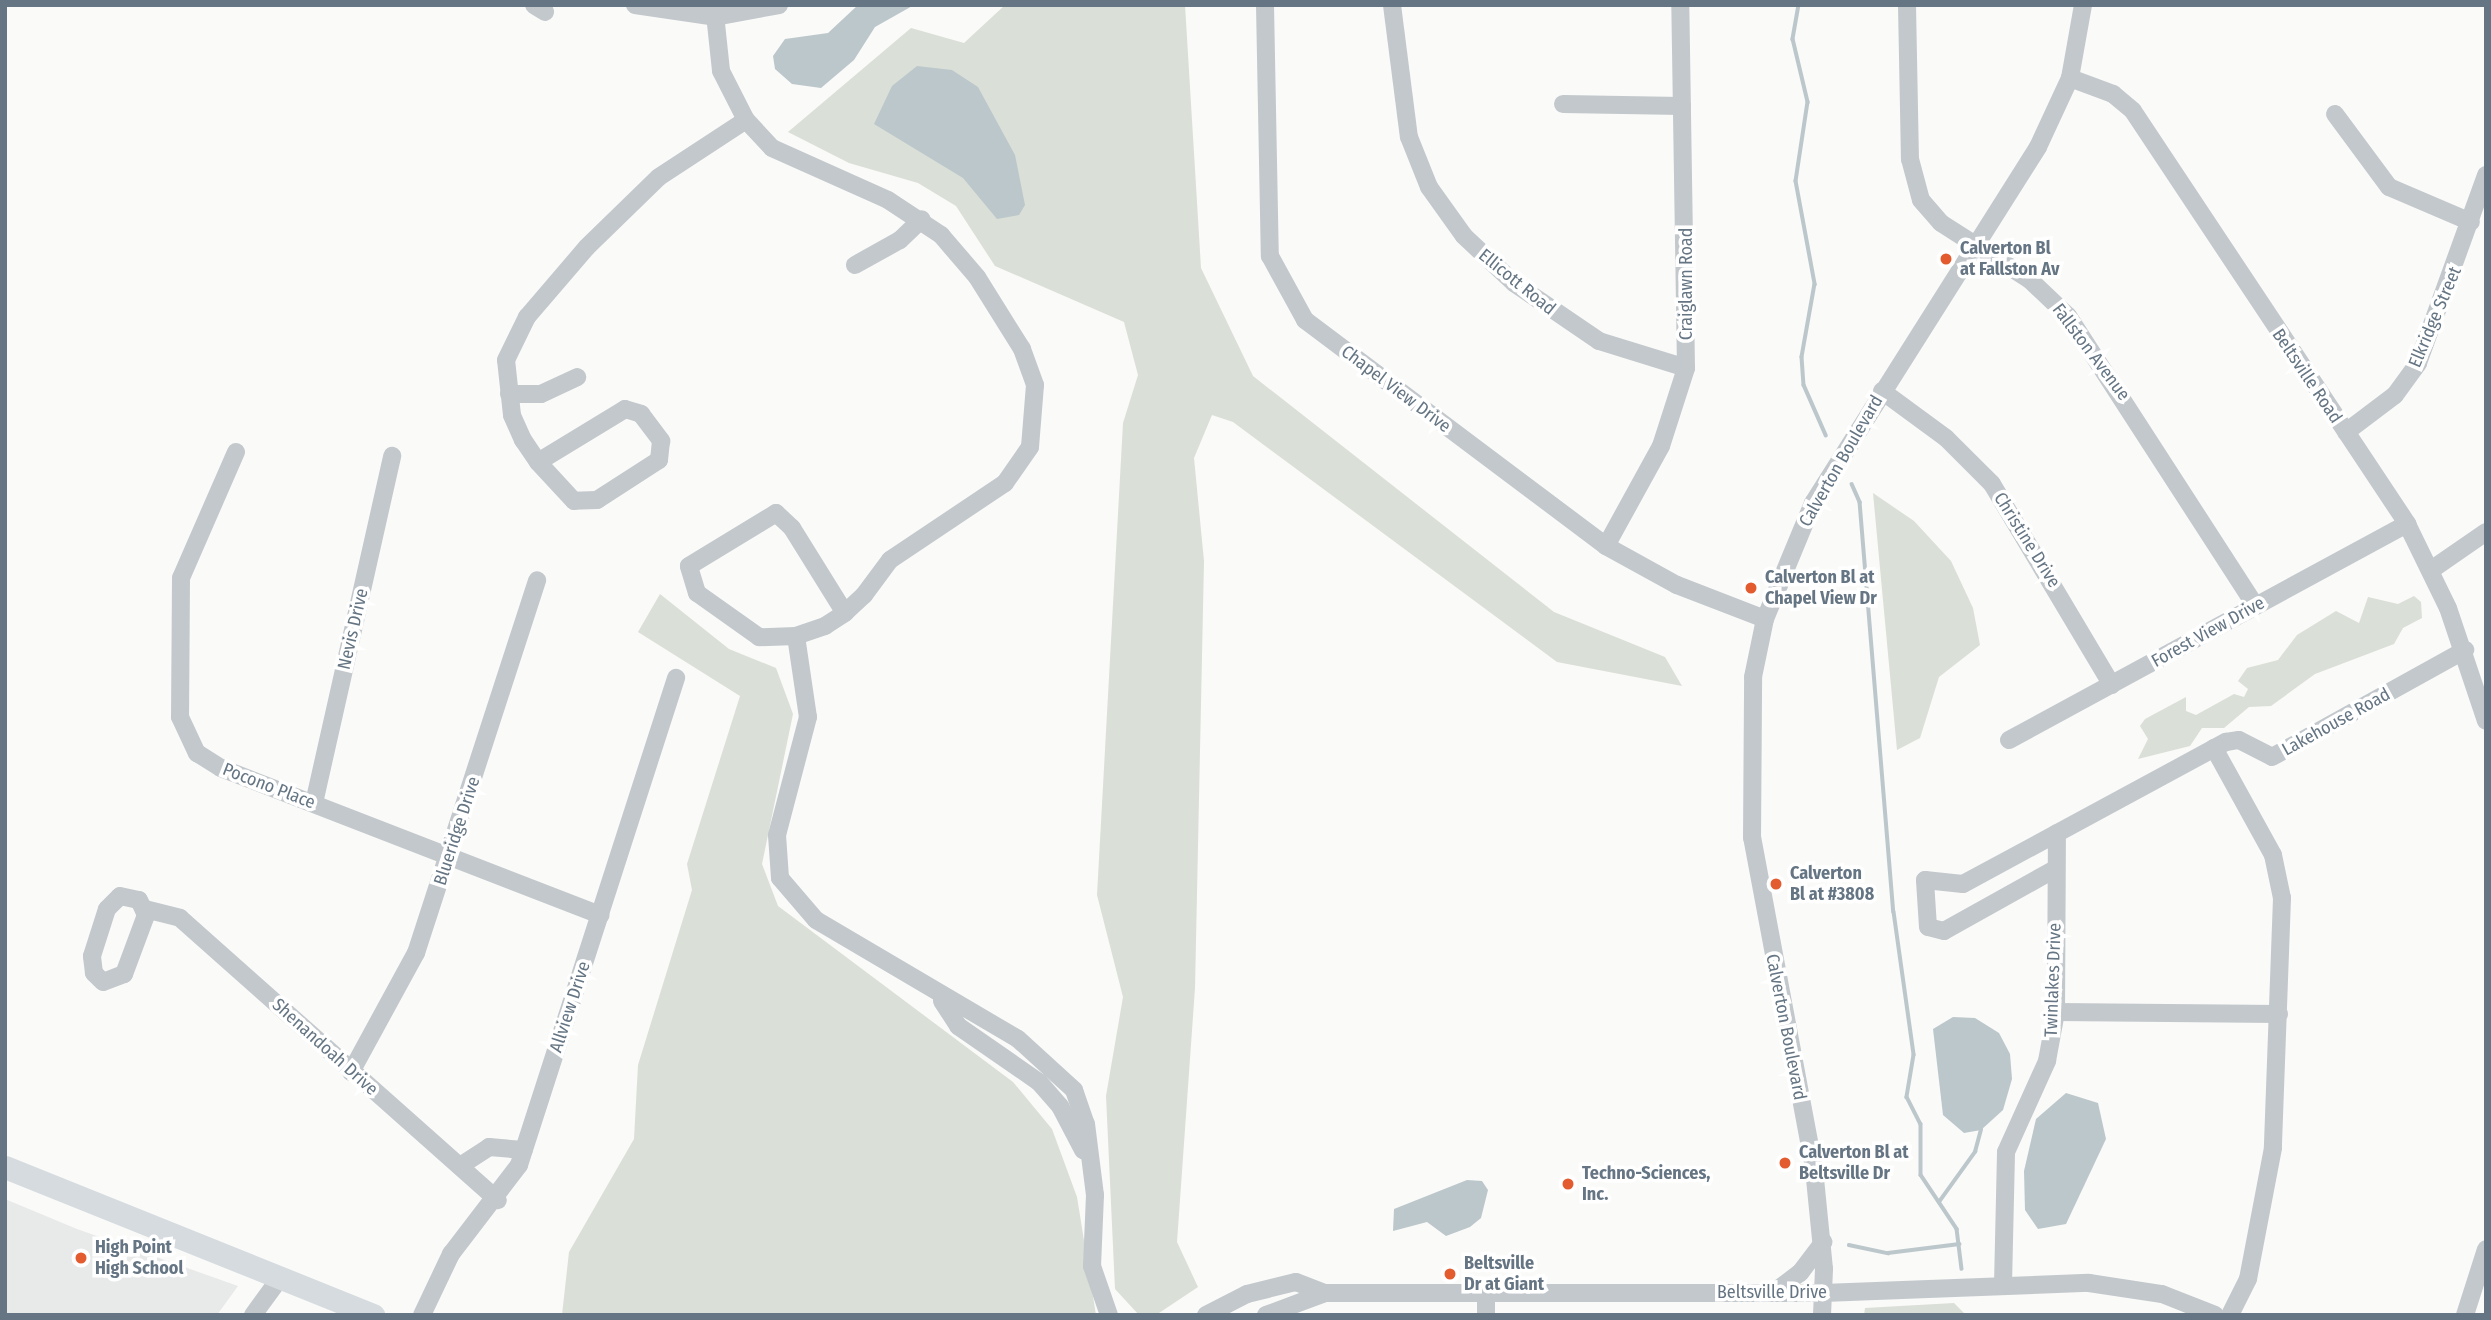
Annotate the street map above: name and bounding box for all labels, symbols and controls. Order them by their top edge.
street label: Craiglawn Road [1675,228,1697,340]
place label: Calverton Bl at Fallston Av [1960,238,2059,280]
street label: Ellicott Road [1474,245,1560,319]
marker: Calverton Bl at Fallston Av [1938,251,1954,267]
street label: Elkridge Street [2404,263,2466,371]
street label: Fallston Avenue [2048,299,2134,405]
street label: Beltsville Road [2268,325,2346,427]
street label: Chapel View Drive [1337,341,1455,437]
street label: Calverton Boulevard [1795,391,1887,531]
street label: Christine Drive [1989,488,2065,592]
place label: Calverton Bl at Chapel View Dr [1765,567,1877,610]
marker: Calverton Bl at Chapel View Dr [1743,580,1759,596]
street label: Nevis Drive [333,586,373,672]
street label: Forest View Drive [2148,592,2268,672]
street label: Lakehouse Road [2278,683,2394,761]
street label: Pocono Place [220,758,318,814]
street label: Blueridge Drive [429,774,485,888]
place label: Calverton Bl at #3808 [1790,863,1874,906]
marker: Calverton Bl at #3808 [1768,876,1784,892]
street label: Twinlakes Drive [2040,923,2066,1037]
street label: Calverton Boulevard [1761,952,1811,1102]
street label: Allview Drive [545,959,595,1055]
street label: Shenandoah Drive [268,994,382,1100]
place label: Calverton Bl at Beltsville Dr [1799,1142,1909,1184]
marker: Calverton Bl at Beltsville Dr [1777,1155,1793,1171]
place label: Techno-Sciences, Inc. [1582,1163,1710,1206]
marker: Techno-Sciences, Inc. [1560,1176,1576,1192]
place label: High Point High School [95,1237,183,1280]
marker: High Point High School [73,1250,89,1266]
place label: Beltsville Dr at Giant [1464,1253,1544,1296]
marker: Beltsville Dr at Giant [1442,1266,1458,1282]
street label: Beltsville Drive [1717,1281,1827,1303]

